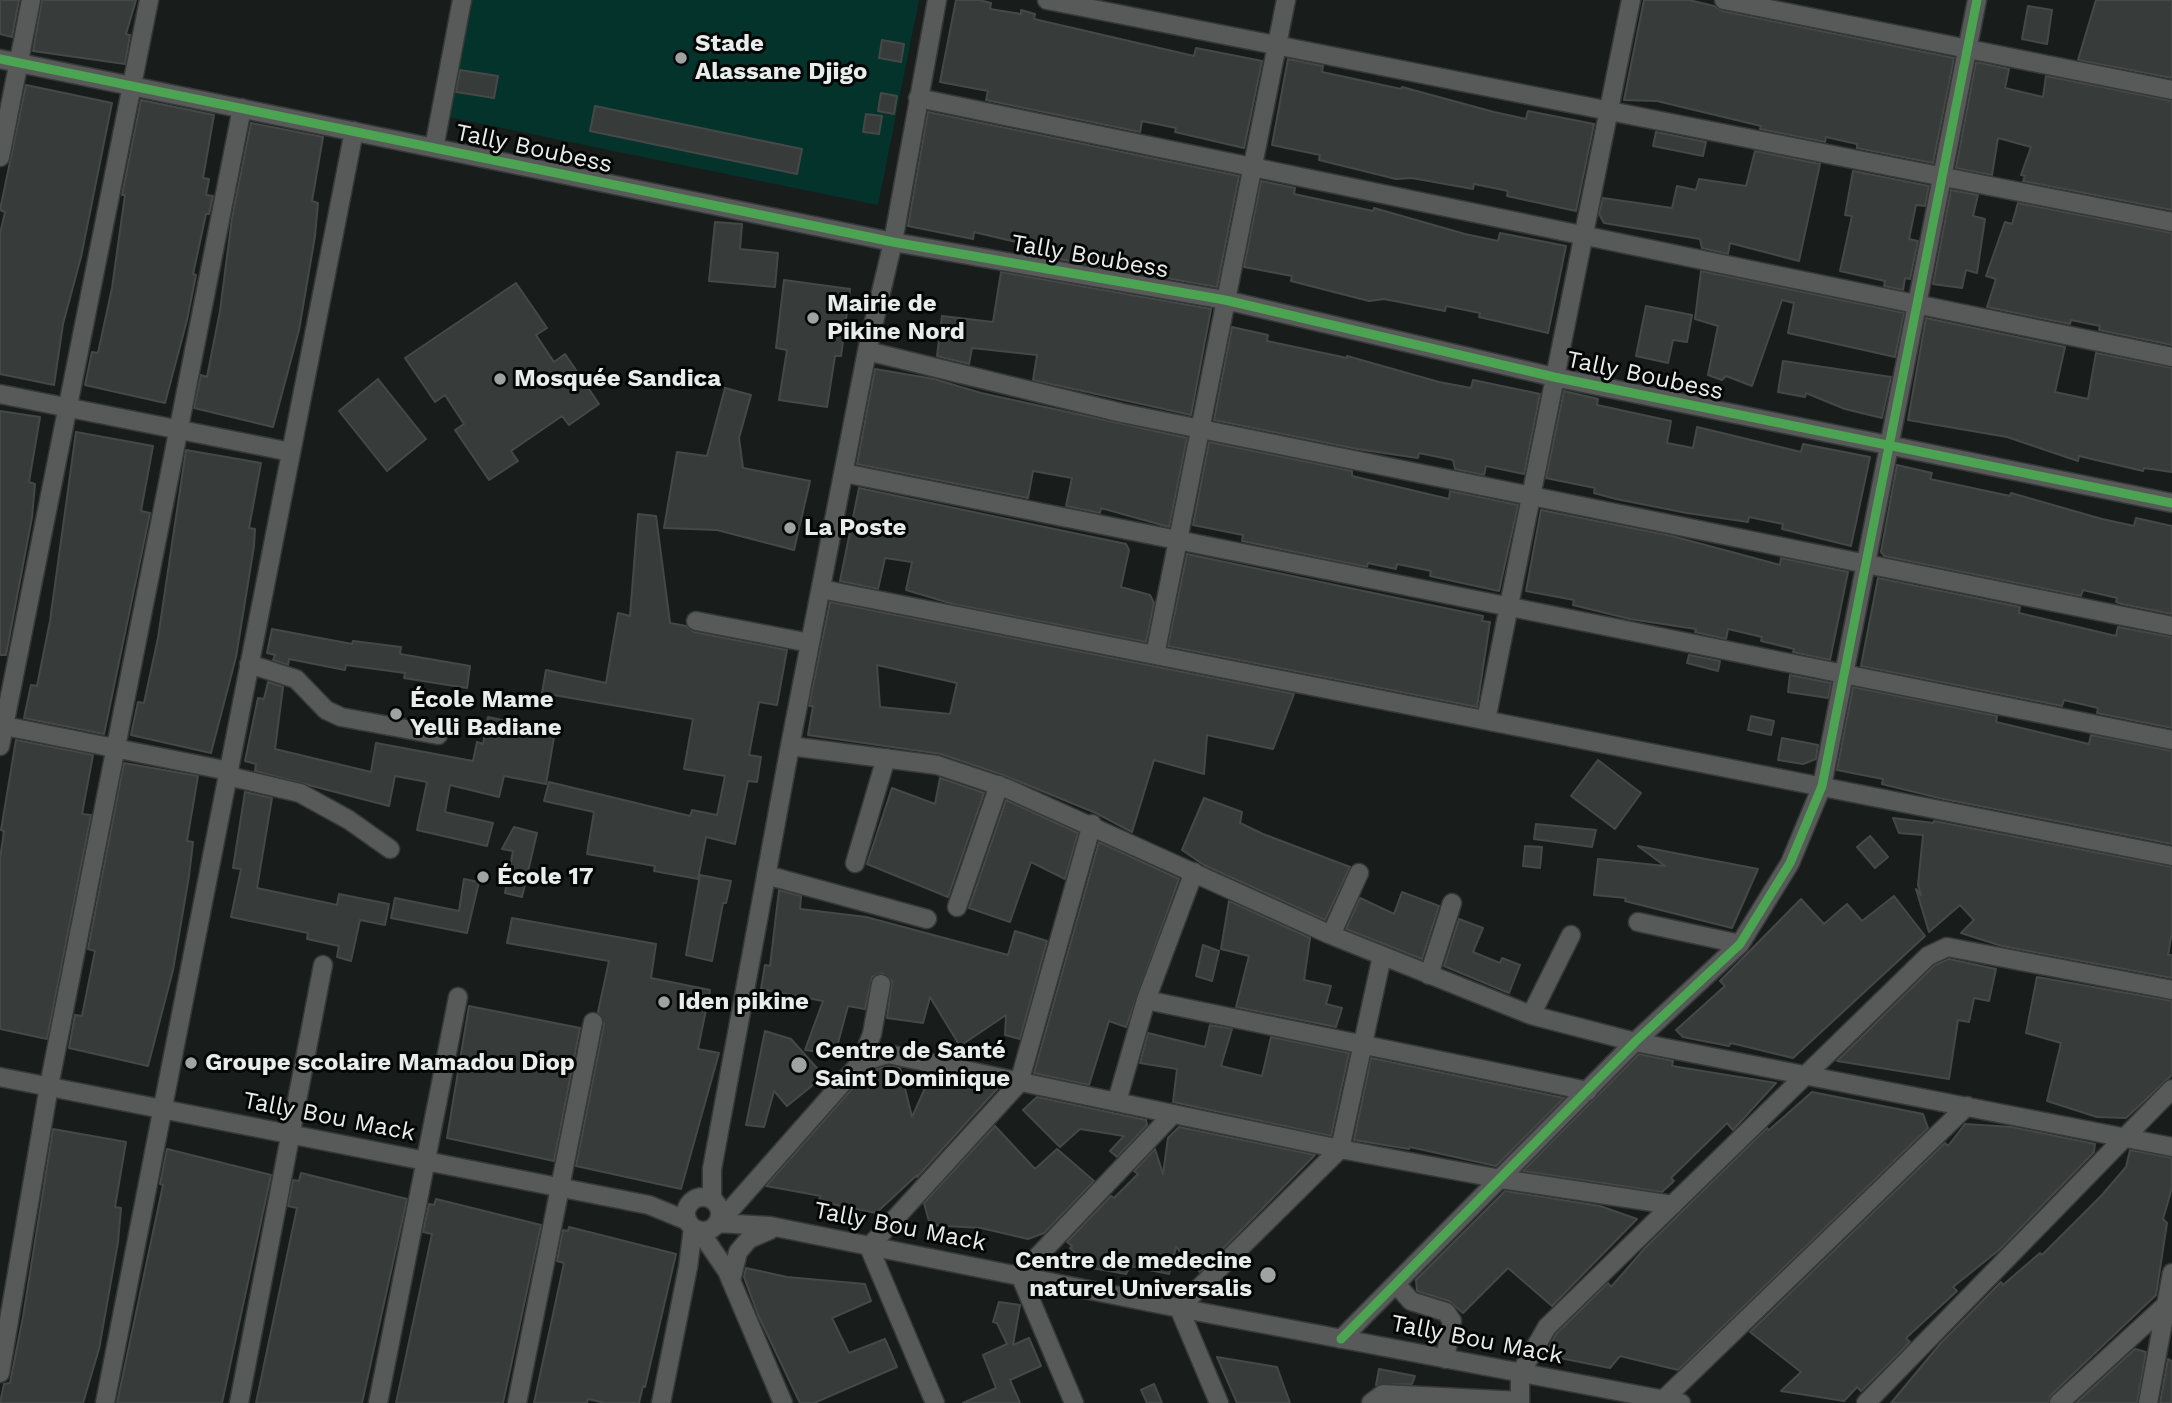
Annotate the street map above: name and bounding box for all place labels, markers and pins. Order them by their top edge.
place label: Stade Alassane Djigo [695,30,867,86]
marker: Stade Alassane Djigo [673,50,689,66]
place label: Mairie de Pikine Nord [827,290,965,346]
marker: Mairie de Pikine Nord [805,310,821,326]
place label: Mosquée Sandica [514,365,721,393]
marker: Mosquée Sandica [492,371,508,387]
place label: La Poste [804,514,906,542]
marker: La Poste [782,520,798,536]
place label: École Mame Yelli Badiane [410,686,562,742]
marker: École Mame Yelli Badiane [388,706,404,722]
place label: École 17 [497,863,593,891]
marker: École 17 [475,869,491,885]
place label: Iden pikine [678,988,809,1016]
marker: Iden pikine [656,994,672,1010]
place label: Centre de Santé Saint Dominique [815,1037,1010,1093]
place label: Groupe scolaire Mamadou Diop [205,1049,575,1077]
marker: Groupe scolaire Mamadou Diop [183,1055,199,1071]
marker: Centre de Santé Saint Dominique [789,1055,809,1075]
place label: Centre de medecine naturel Universalis [1015,1247,1252,1303]
marker: Centre de medecine naturel Universalis [1258,1265,1278,1285]

